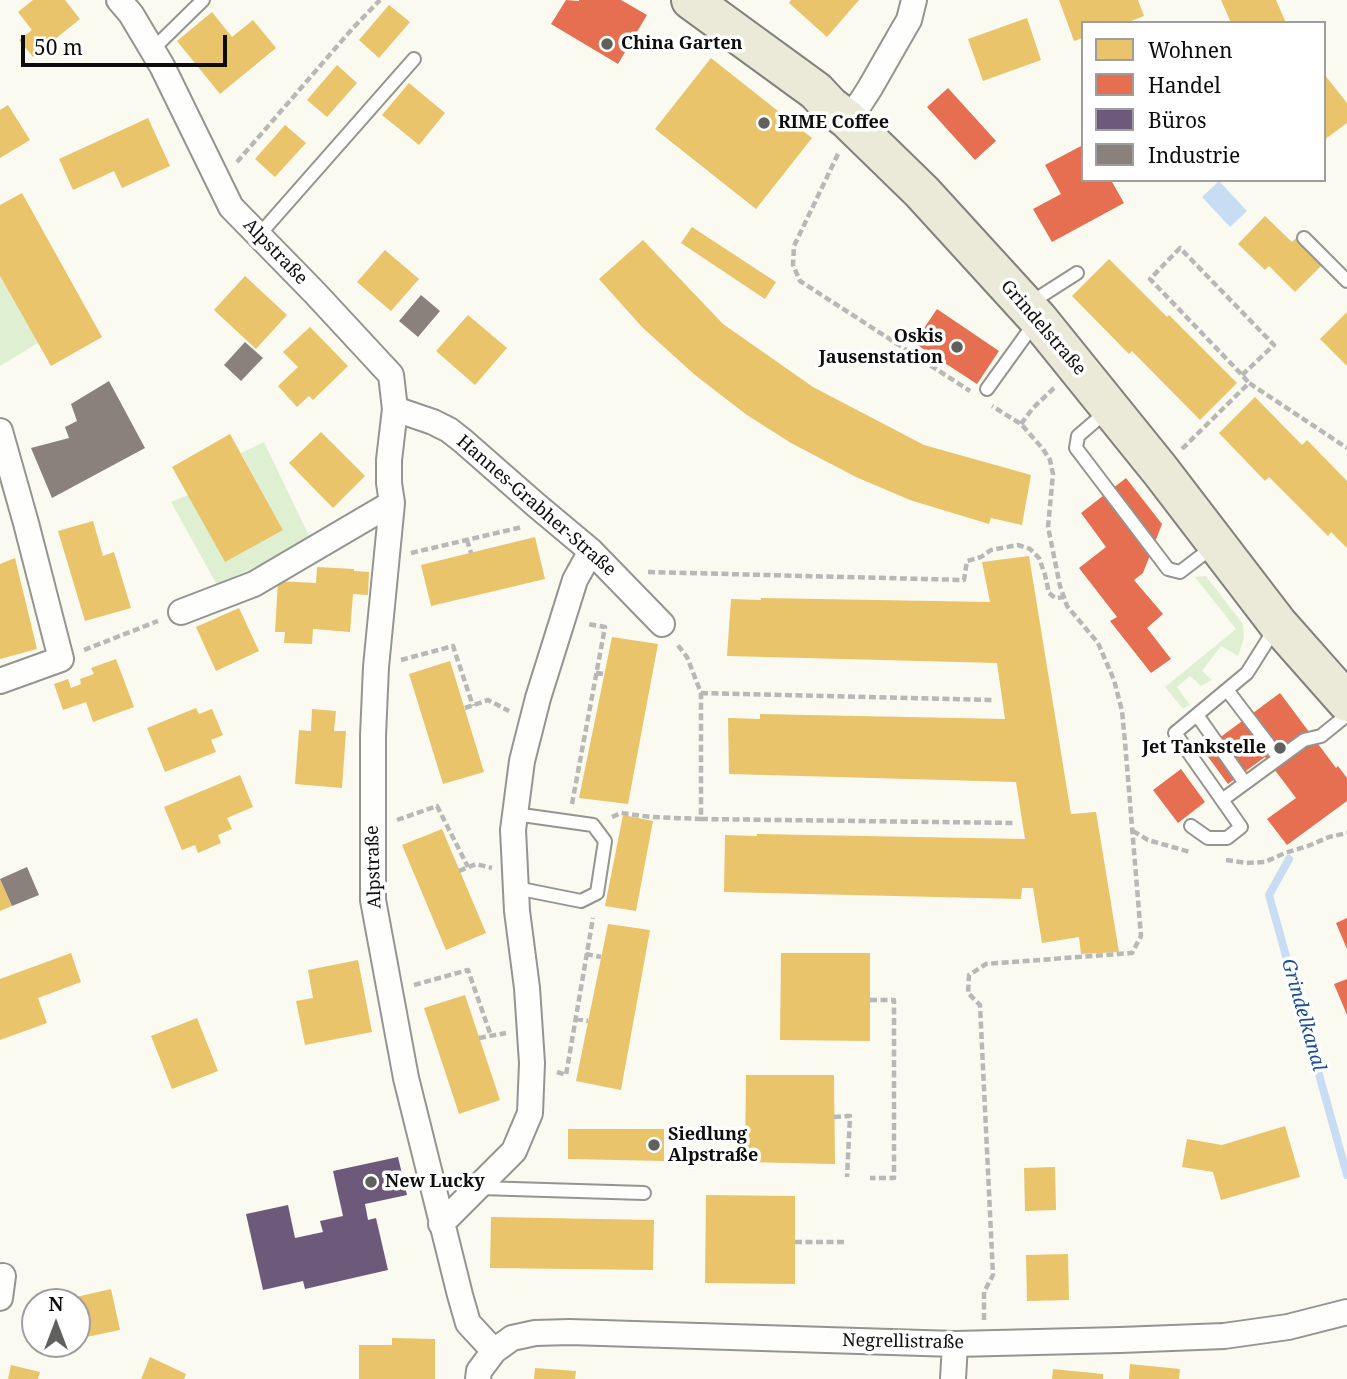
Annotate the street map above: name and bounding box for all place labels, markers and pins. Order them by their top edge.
place label: China Garten [621,33,743,55]
marker: China Garten [599,36,615,52]
place label: RIME Coffee [778,112,889,134]
marker: RIME Coffee [756,115,772,131]
place label: Oskis Jausenstation [819,326,943,368]
marker: Oskis Jausenstation [949,339,965,355]
place label: Jet Tankstelle [1142,737,1266,759]
marker: Jet Tankstelle [1272,740,1288,756]
place label: Siedlung Alpstraße [668,1124,758,1166]
marker: Siedlung Alpstraße [646,1137,662,1153]
place label: New Lucky [385,1171,485,1193]
marker: New Lucky [363,1174,379,1190]

